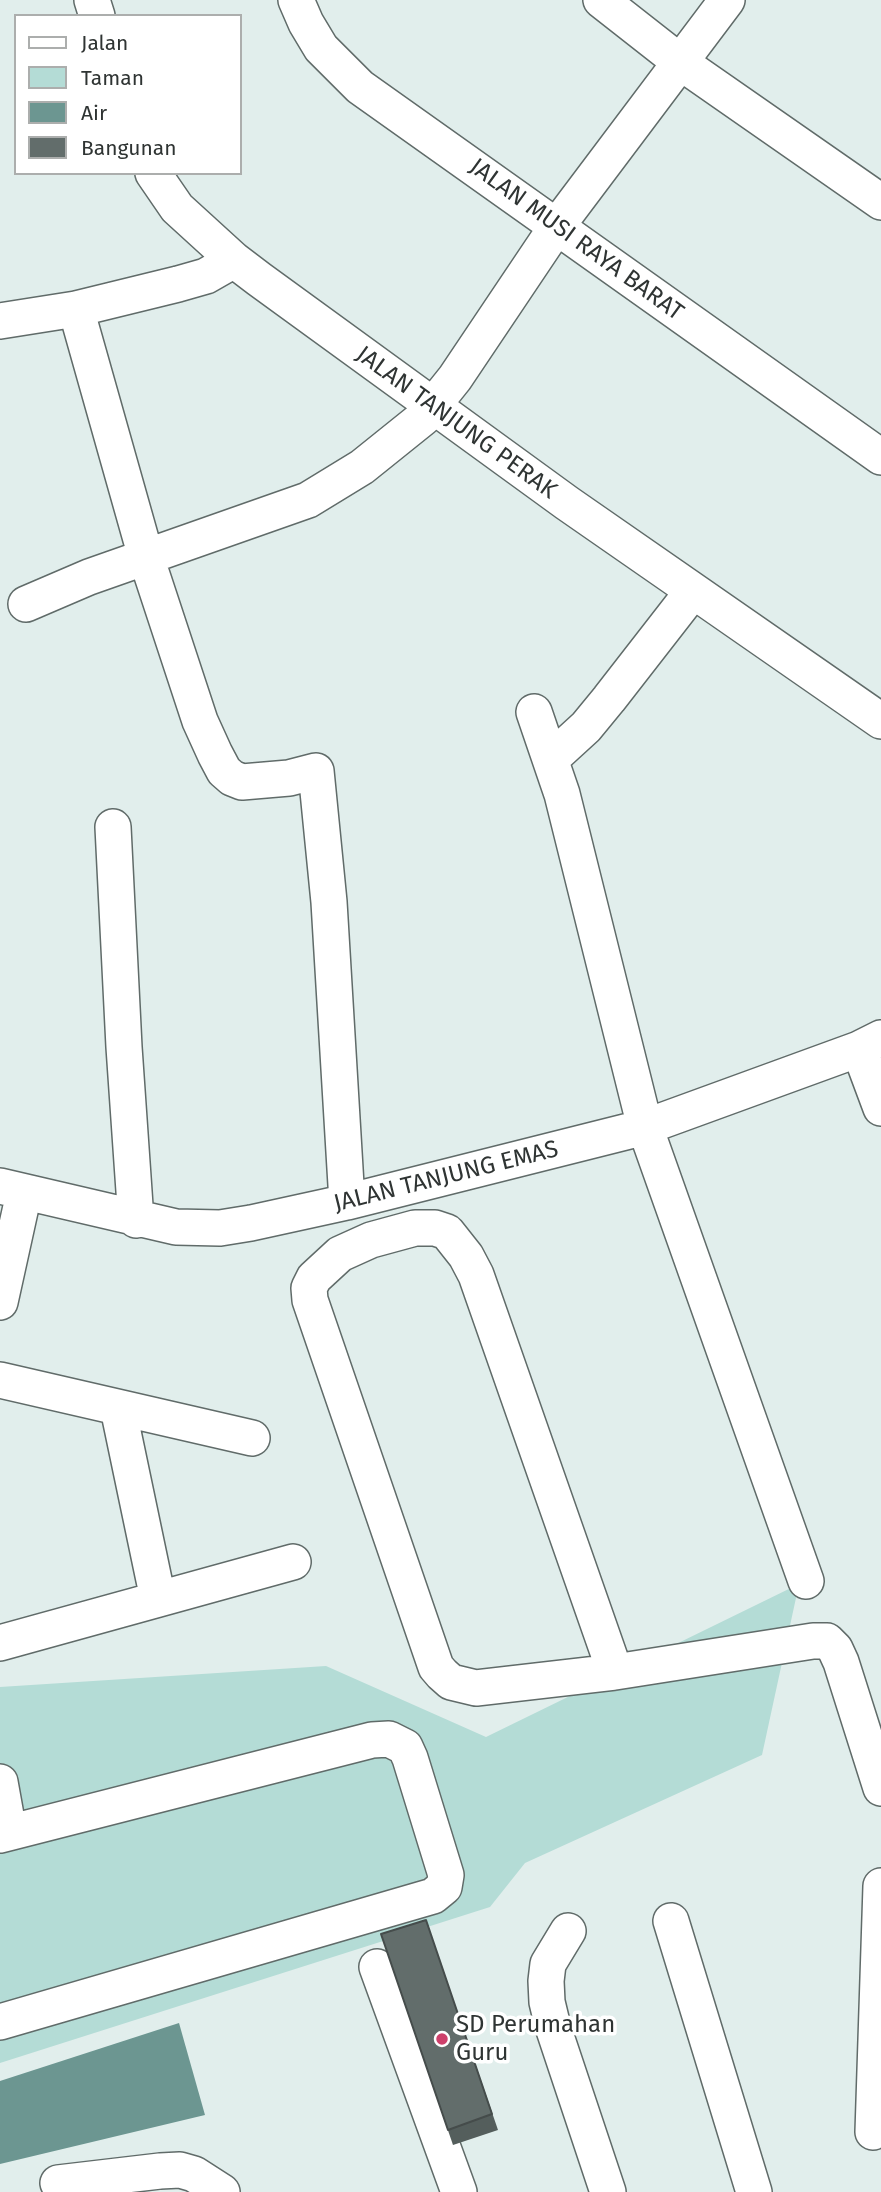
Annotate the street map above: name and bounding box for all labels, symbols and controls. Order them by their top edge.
legend [14,14,242,175]
text: Jalan [81,30,128,56]
text: Taman [81,65,144,91]
text: Air [81,100,107,126]
text: Bangunan [81,135,176,161]
street label: JALAN MUSI RAYA BARAT [463,153,689,327]
street label: JALAN TANJUNG PERAK [350,340,562,506]
street label: JALAN TANJUNG EMAS [331,1135,561,1219]
place label: SD Perumahan Guru [456,2011,615,2067]
marker: SD Perumahan Guru [434,2031,450,2047]

